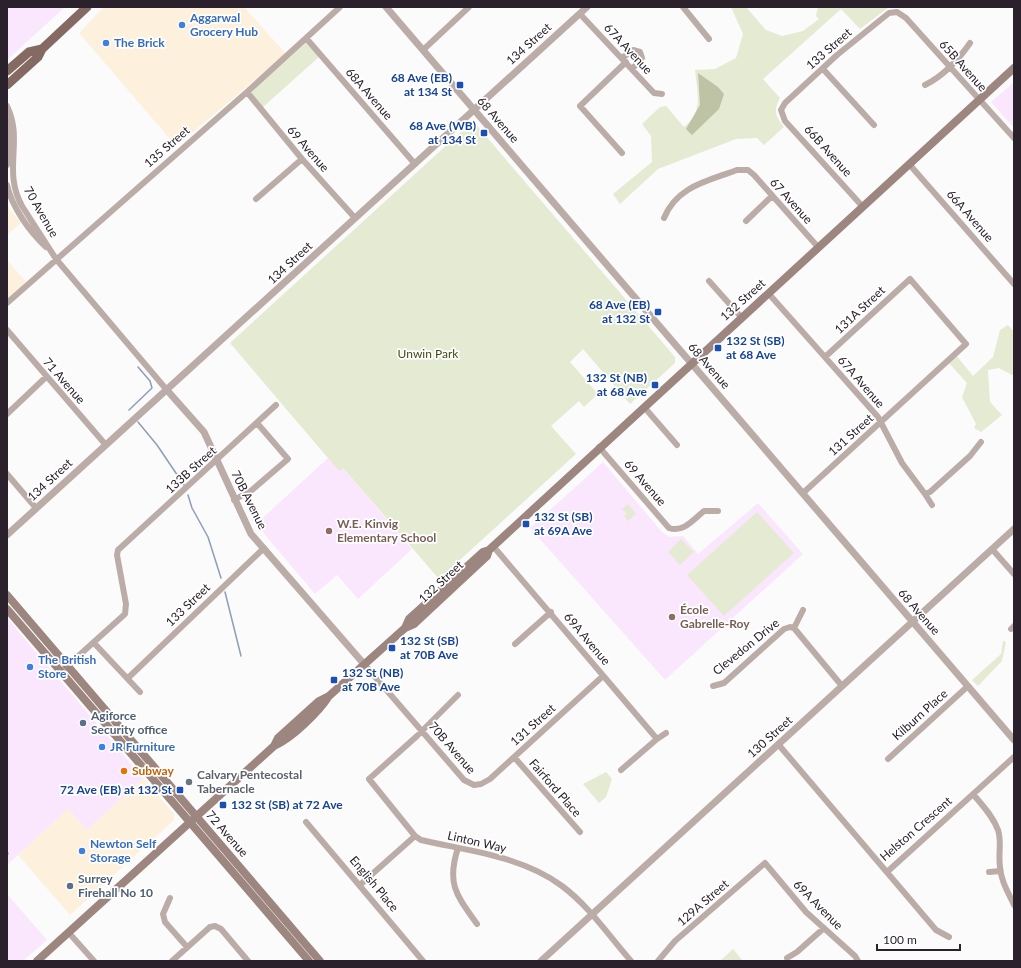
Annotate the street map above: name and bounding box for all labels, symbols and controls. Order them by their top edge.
place label: Aggarwal Grocery Hub [189,10,258,39]
street label: 134 Street [503,19,555,68]
marker: Aggarwal Grocery Hub [177,20,187,30]
street label: 67A Avenue [601,20,656,77]
street label: 133 Street [803,24,855,73]
place label: The Brick [114,35,165,50]
street label: 65B Avenue [936,37,990,94]
marker: The Brick [101,38,111,48]
street label: 68A Avenue [343,65,396,123]
place label: 68 Ave (EB) at 134 St [391,70,453,99]
marker: 68 Ave (EB) at 134 St [455,80,465,90]
street label: 68 Avenue [474,93,523,146]
place label: 68 Ave (WB) at 134 St [409,118,477,147]
street label: 135 Street [141,122,193,171]
street label: 69 Avenue [284,122,333,175]
street label: 66B Avenue [801,122,855,179]
marker: 68 Ave (WB) at 134 St [479,128,489,138]
street label: 67 Avenue [767,175,816,227]
street label: 70 Avenue [21,184,62,240]
street label: 66A Avenue [944,187,997,245]
street label: 134 Street [264,238,316,287]
street label: 132 Street [717,275,769,324]
street label: 131A Street [831,282,888,337]
place label: 68 Ave (EB) at 132 St [589,297,651,326]
marker: 68 Ave (EB) at 132 St [653,307,663,317]
place label: 132 St (SB) at 68 Ave [726,333,785,362]
street label: 68 Avenue [685,339,734,392]
marker: 132 St (SB) at 68 Ave [713,343,723,353]
park label: Unwin Park [398,346,459,361]
street label: 67A Avenue [835,353,888,411]
street label: 71 Avenue [40,354,89,407]
place label: 132 St (NB) at 68 Ave [586,370,648,399]
marker: 132 St (NB) at 68 Ave [650,380,660,390]
street label: 131 Street [825,410,877,459]
street label: 133B Street [162,442,220,496]
street label: 134 Street [24,455,76,504]
street label: 69 Avenue [621,456,670,509]
street label: 70B Avenue [228,468,271,532]
place label: 132 St (SB) at 69A Ave [534,509,593,538]
place label: W.E. Kinvig Elementary School [337,516,436,545]
marker: 132 St (SB) at 69A Ave [521,519,531,529]
marker: W.E. Kinvig Elementary School [324,526,334,536]
street label: 132 Street [415,557,467,606]
street label: 133 Street [162,579,213,629]
street label: 68 Avenue [895,585,944,638]
place label: École Gabrelle-Roy [680,602,750,631]
street label: 69A Avenue [561,609,614,668]
marker: École Gabrelle-Roy [667,612,677,622]
street label: Clevedon Drive [709,615,782,678]
place label: 132 St (SB) at 70B Ave [400,633,459,662]
marker: 132 St (SB) at 70B Ave [387,643,397,653]
place label: The British Store [38,652,96,681]
marker: The British Store [25,662,35,672]
place label: 132 St (NB) at 70B Ave [342,665,403,694]
marker: 132 St (NB) at 70B Ave [329,675,339,685]
street label: Kilburn Place [889,686,950,743]
street label: 131 Street [507,700,559,749]
place label: Agiforce Security office [90,708,168,737]
street label: 130 Street [744,712,796,761]
marker: Agiforce Security office [78,718,88,728]
street label: 70B Avenue [426,719,479,777]
place label: JR Furniture [110,739,176,754]
marker: JR Furniture [97,742,107,752]
street label: Fairford Place [526,756,585,820]
place label: Subway [132,763,174,778]
marker: Subway [119,766,129,776]
place label: Calvary Pentecostal Tabernacle [197,767,302,796]
marker: Calvary Pentecostal Tabernacle [184,777,194,787]
place label: 72 Ave (EB) at 132 St [60,782,173,797]
marker: 72 Ave (EB) at 132 St [175,785,185,795]
street label: Helston Crescent [877,793,955,864]
place label: 132 St (SB) at 72 Ave [231,797,343,812]
marker: 132 St (SB) at 72 Ave [218,800,228,810]
street label: 72 Avenue [203,807,252,860]
street label: Linton Way [446,827,509,856]
place label: Newton Self Storage [90,836,157,865]
marker: Newton Self Storage [77,846,87,856]
street label: English Place [347,853,402,915]
place label: Surrey Firehall No 10 [78,871,153,900]
street label: 129A Street [674,876,732,929]
street label: 69A Avenue [790,877,846,933]
marker: Surrey Firehall No 10 [65,881,75,891]
scale bar [877,926,960,952]
text: 100 m [883,932,917,947]

